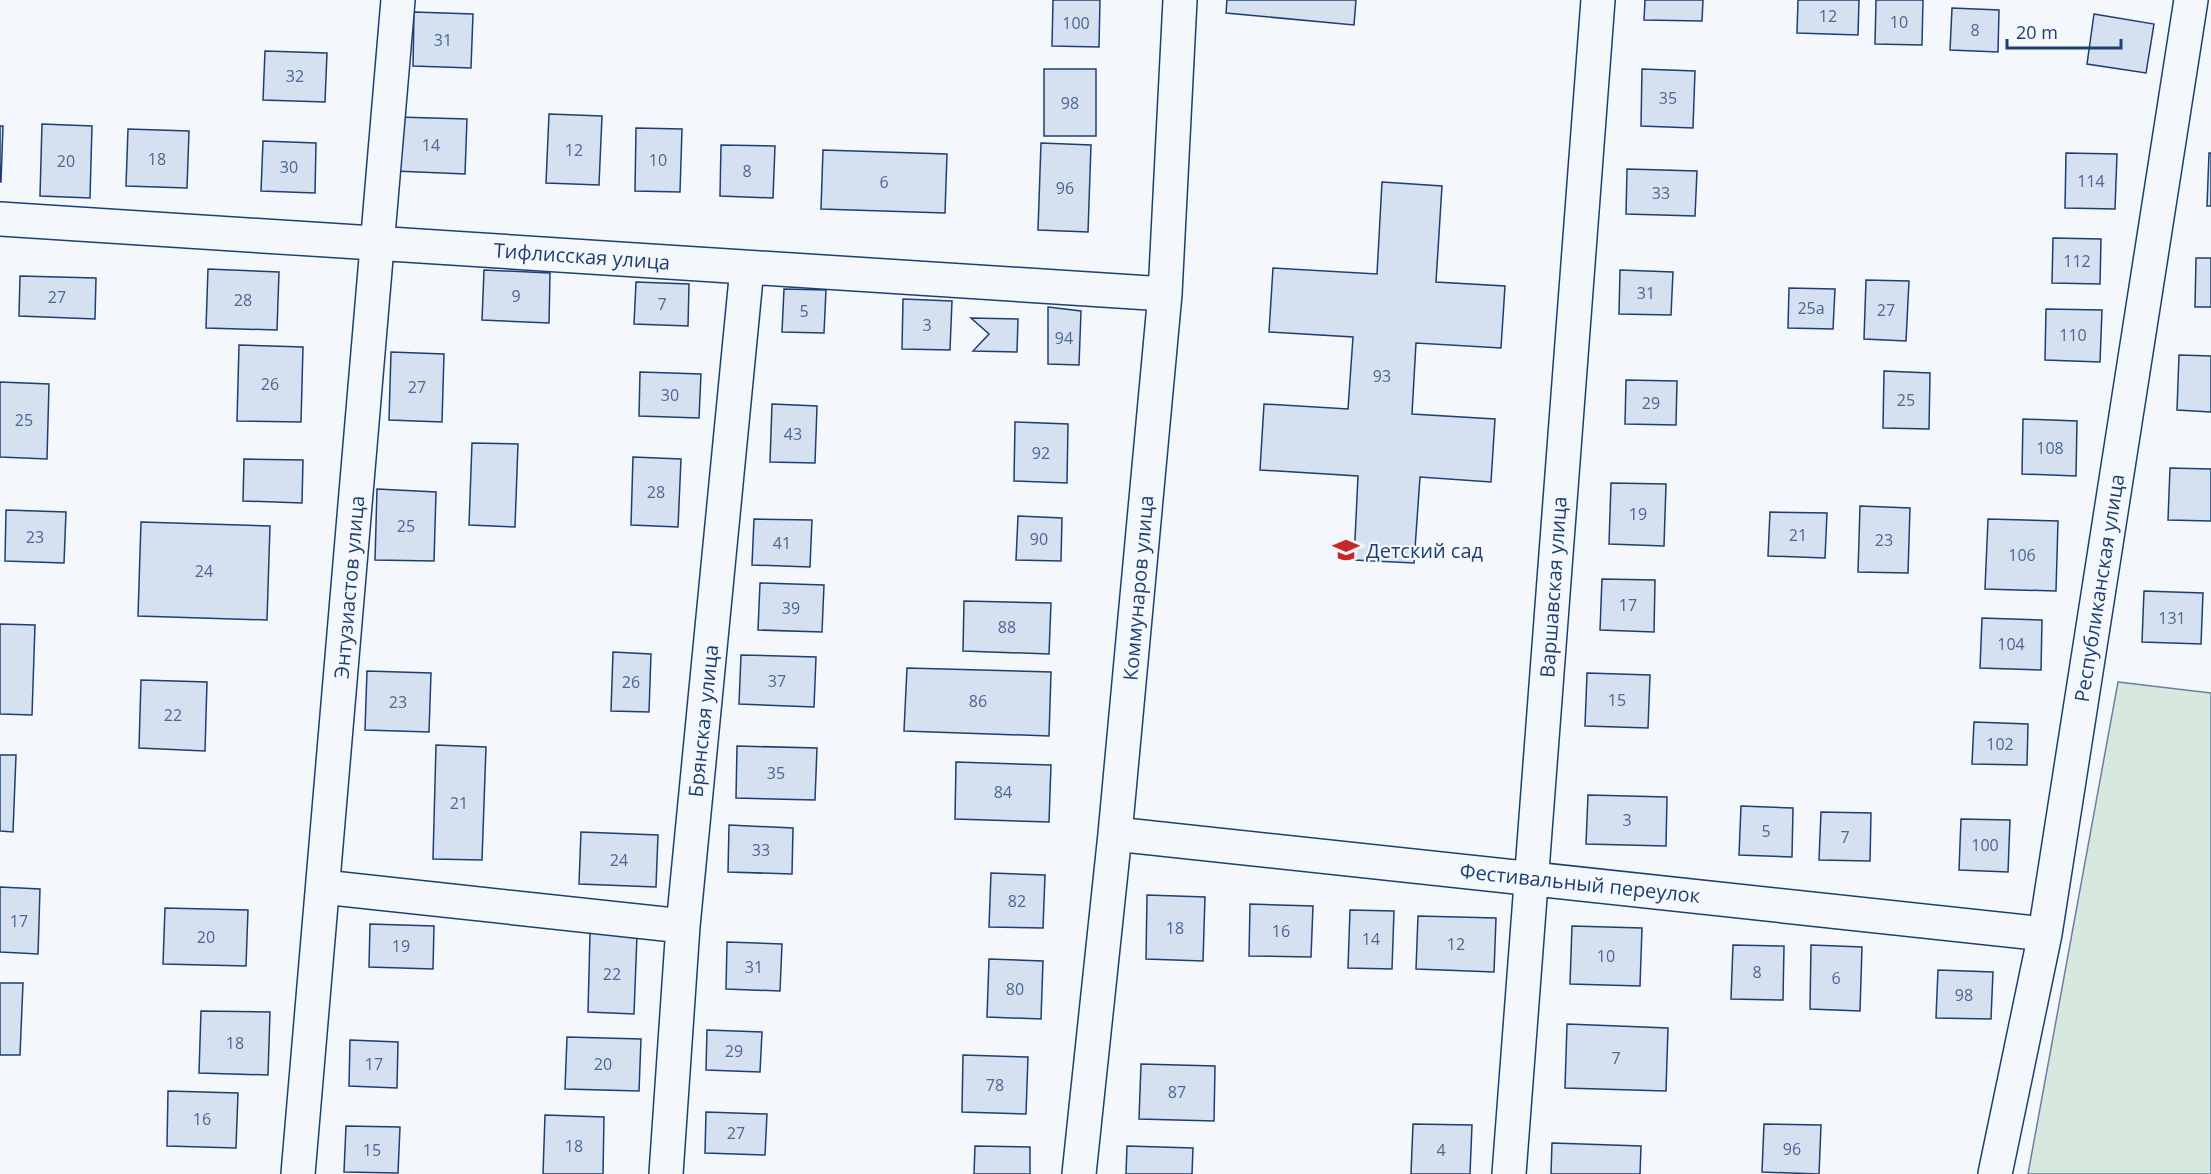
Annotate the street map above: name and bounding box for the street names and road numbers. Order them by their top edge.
street label: Тифлисская улица [493,236,671,276]
street label: Республиканская улица [2068,472,2130,704]
street label: Энтузиастов улица [328,494,370,680]
street label: Коммунаров улица [1116,494,1160,682]
street label: Варшавская улица [1533,495,1573,679]
street label: Брянская улица [682,643,724,799]
street label: Фестивальный переулок [1458,857,1702,909]

